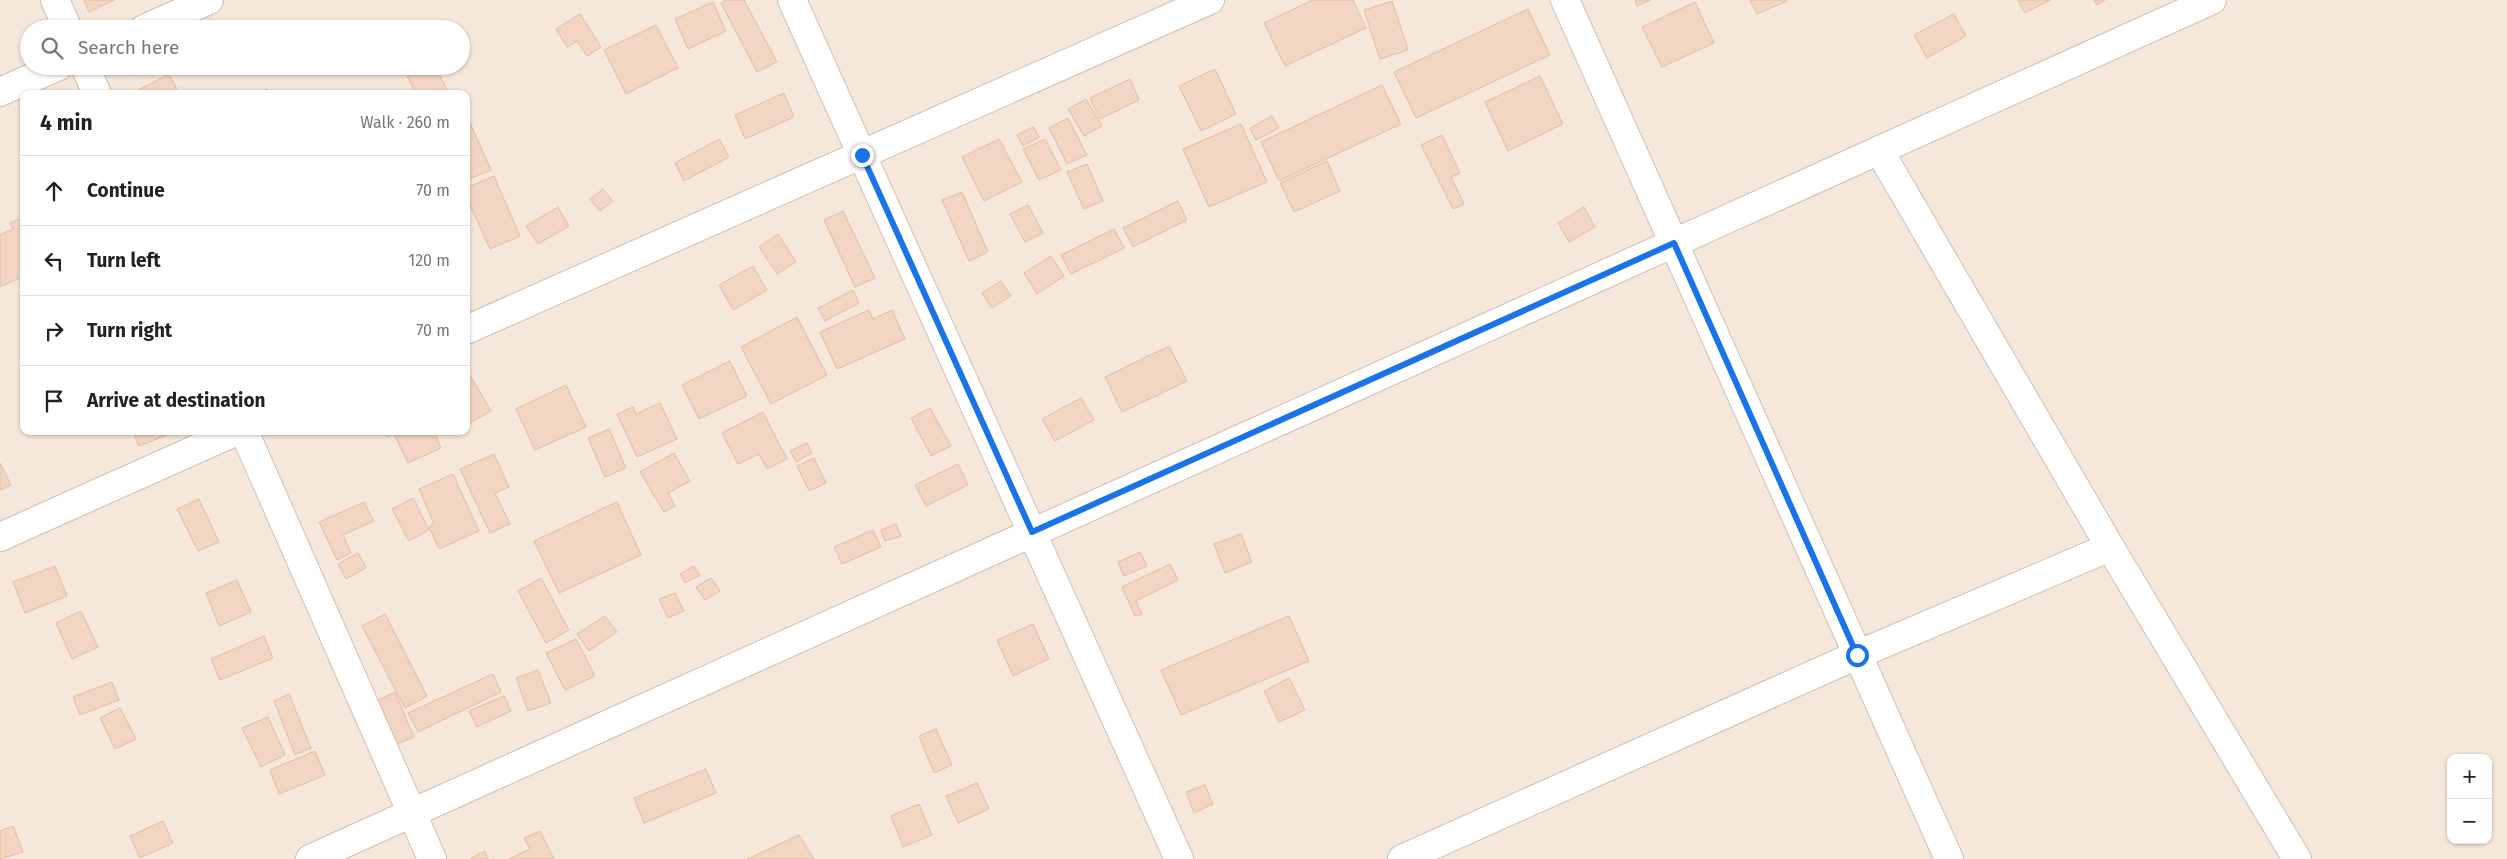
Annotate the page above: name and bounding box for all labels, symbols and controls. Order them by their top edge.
search box [20,20,470,75]
icon: search [38,34,66,62]
text: Search here [78,36,179,59]
text: 4 min [40,110,93,136]
text: Walk · 260 m [360,113,450,132]
route end [851,144,874,167]
icon: ahead [40,177,68,205]
text: Continue [87,179,165,202]
text: 70 m [416,181,450,200]
icon: left [40,247,68,275]
text: Turn left [87,249,161,272]
text: 120 m [408,251,450,270]
icon: right [40,317,68,345]
text: Turn right [87,319,172,342]
text: 70 m [416,321,450,340]
icon: arrive [40,387,68,415]
text: Arrive at destination [87,389,266,412]
route start [1846,644,1869,667]
map controls [2447,754,2492,844]
button: + [2447,754,2492,799]
button: − [2447,799,2492,844]

